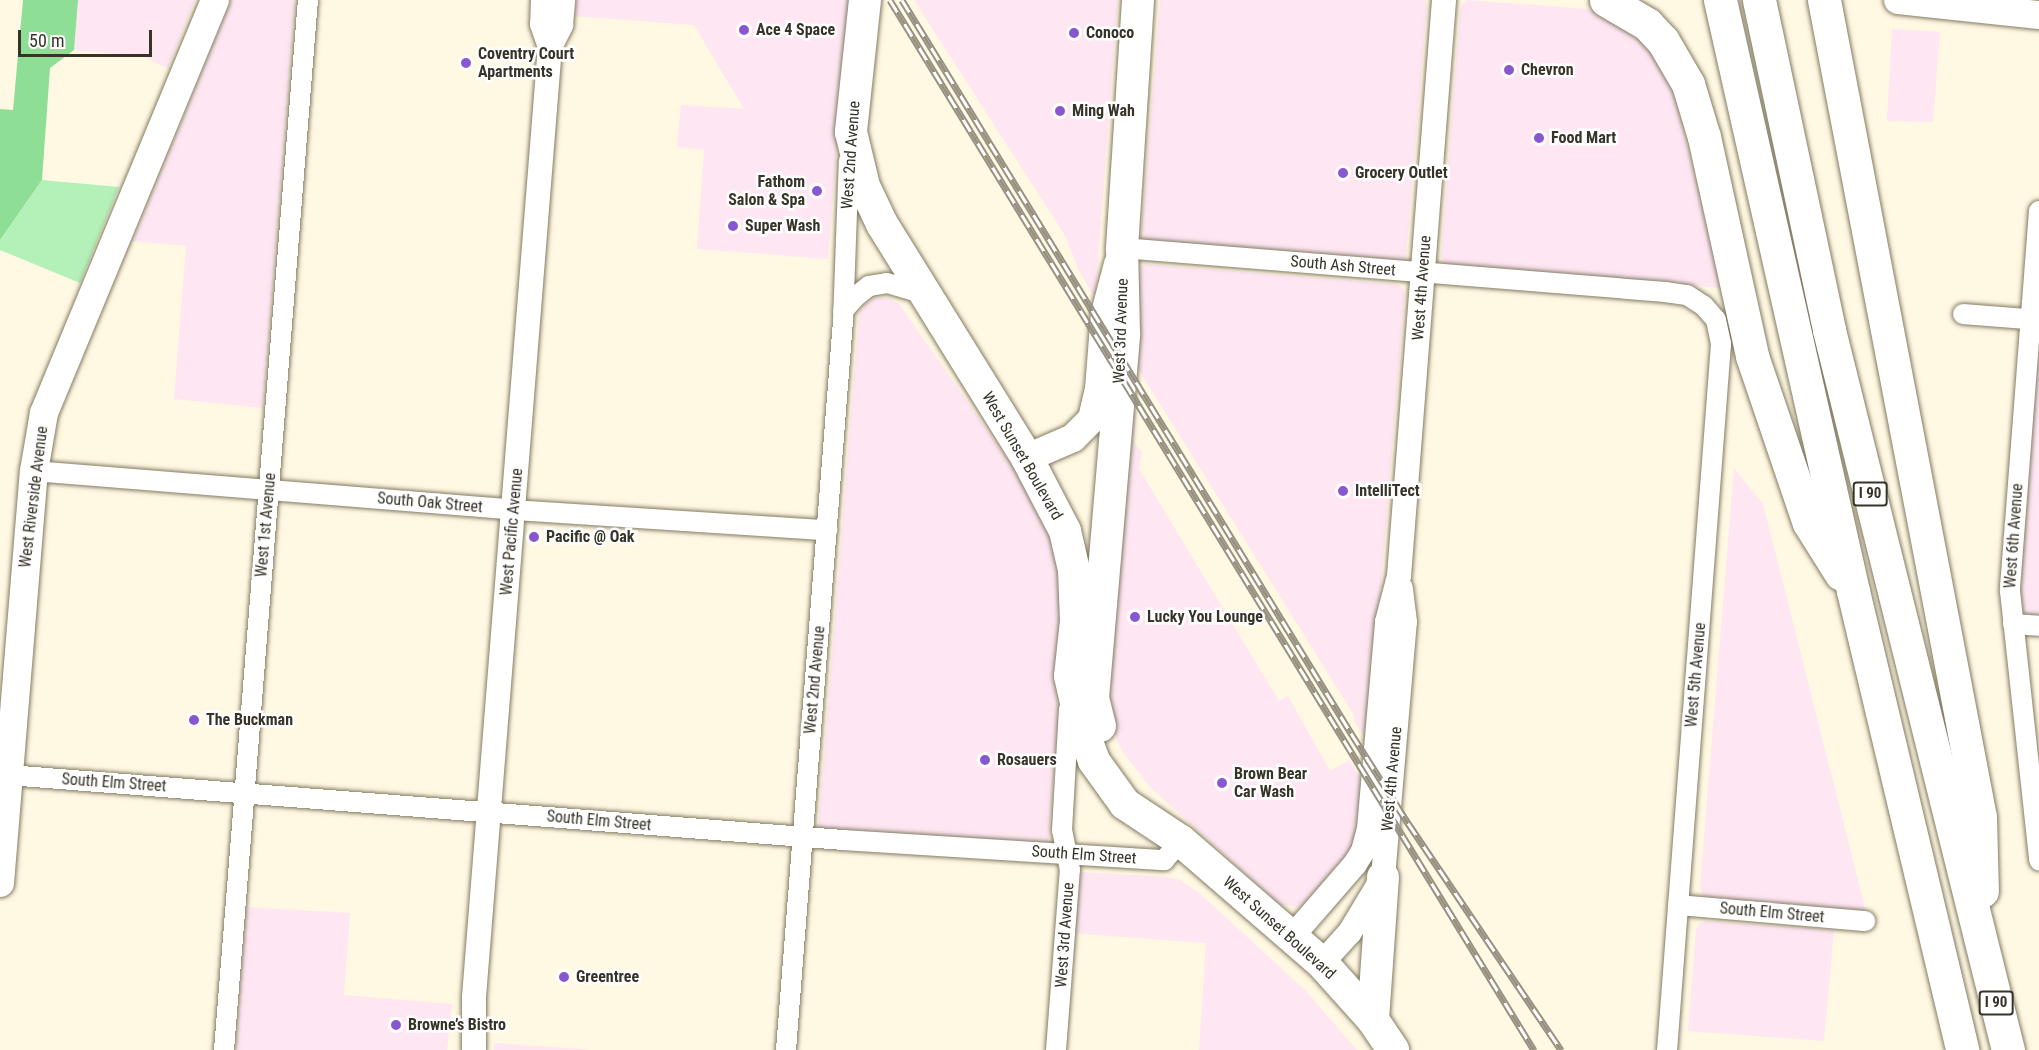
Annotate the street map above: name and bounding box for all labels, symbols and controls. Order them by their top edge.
scale bar [21,18,154,56]
place label: Ace 4 Space [756,20,835,40]
marker: Ace 4 Space [737,23,751,37]
place label: Conoco [1086,23,1134,43]
marker: Conoco [1067,26,1081,40]
text: 50 m [29,30,64,51]
place label: Coventry Court Apartments [478,44,574,82]
marker: Coventry Court Apartments [459,56,473,70]
place label: Chevron [1521,60,1574,80]
marker: Chevron [1502,63,1516,77]
street label: West 2nd Avenue [838,100,864,210]
place label: Ming Wah [1072,101,1135,121]
marker: Ming Wah [1053,104,1067,118]
place label: Food Mart [1551,128,1616,148]
marker: Food Mart [1532,131,1546,145]
place label: Grocery Outlet [1355,163,1448,183]
marker: Grocery Outlet [1336,166,1350,180]
place label: Fathom Salon & Spa [728,172,805,210]
marker: Fathom Salon & Spa [810,184,824,198]
place label: Super Wash [745,216,820,236]
marker: Super Wash [726,219,740,233]
street label: West 4th Avenue [1409,235,1435,341]
street label: South Ash Street [1290,252,1396,280]
street label: West 3rd Avenue [1110,278,1132,384]
street label: West Sunset Boulevard [977,389,1067,523]
street label: West Riverside Avenue [16,425,52,569]
street label: West Pacific Avenue [497,468,527,596]
street label: West 1st Avenue [252,472,280,578]
place label: IntelliTect [1355,481,1420,501]
road number: I 90 [1852,482,1888,506]
street label: West 6th Avenue [2001,483,2027,589]
marker: IntelliTect [1336,484,1350,498]
street label: South Oak Street [376,489,484,517]
place label: Pacific @ Oak [546,527,634,547]
marker: Pacific @ Oak [527,530,541,544]
place label: Lucky You Lounge [1147,607,1263,627]
marker: Lucky You Lounge [1128,610,1142,624]
street label: West 5th Avenue [1682,622,1710,728]
street label: West 2nd Avenue [801,625,829,735]
place label: The Buckman [206,710,293,730]
marker: The Buckman [187,713,201,727]
street label: West 4th Avenue [1378,726,1406,832]
place label: Rosauers [997,750,1057,770]
marker: Rosauers [978,753,992,767]
place label: Brown Bear Car Wash [1234,764,1307,802]
street label: South Elm Street [61,770,167,796]
marker: Brown Bear Car Wash [1215,776,1229,790]
street label: South Elm Street [546,807,652,835]
street label: South Elm Street [1031,842,1137,868]
street label: West Sunset Boulevard [1219,872,1339,984]
street label: West 3rd Avenue [1052,882,1078,988]
street label: South Elm Street [1719,899,1825,927]
place label: Greentree [576,967,639,987]
marker: Greentree [557,970,571,984]
road number: I 90 [1978,991,2014,1015]
place label: Browne’s Bistro [408,1015,506,1035]
marker: Browne’s Bistro [389,1018,403,1032]

